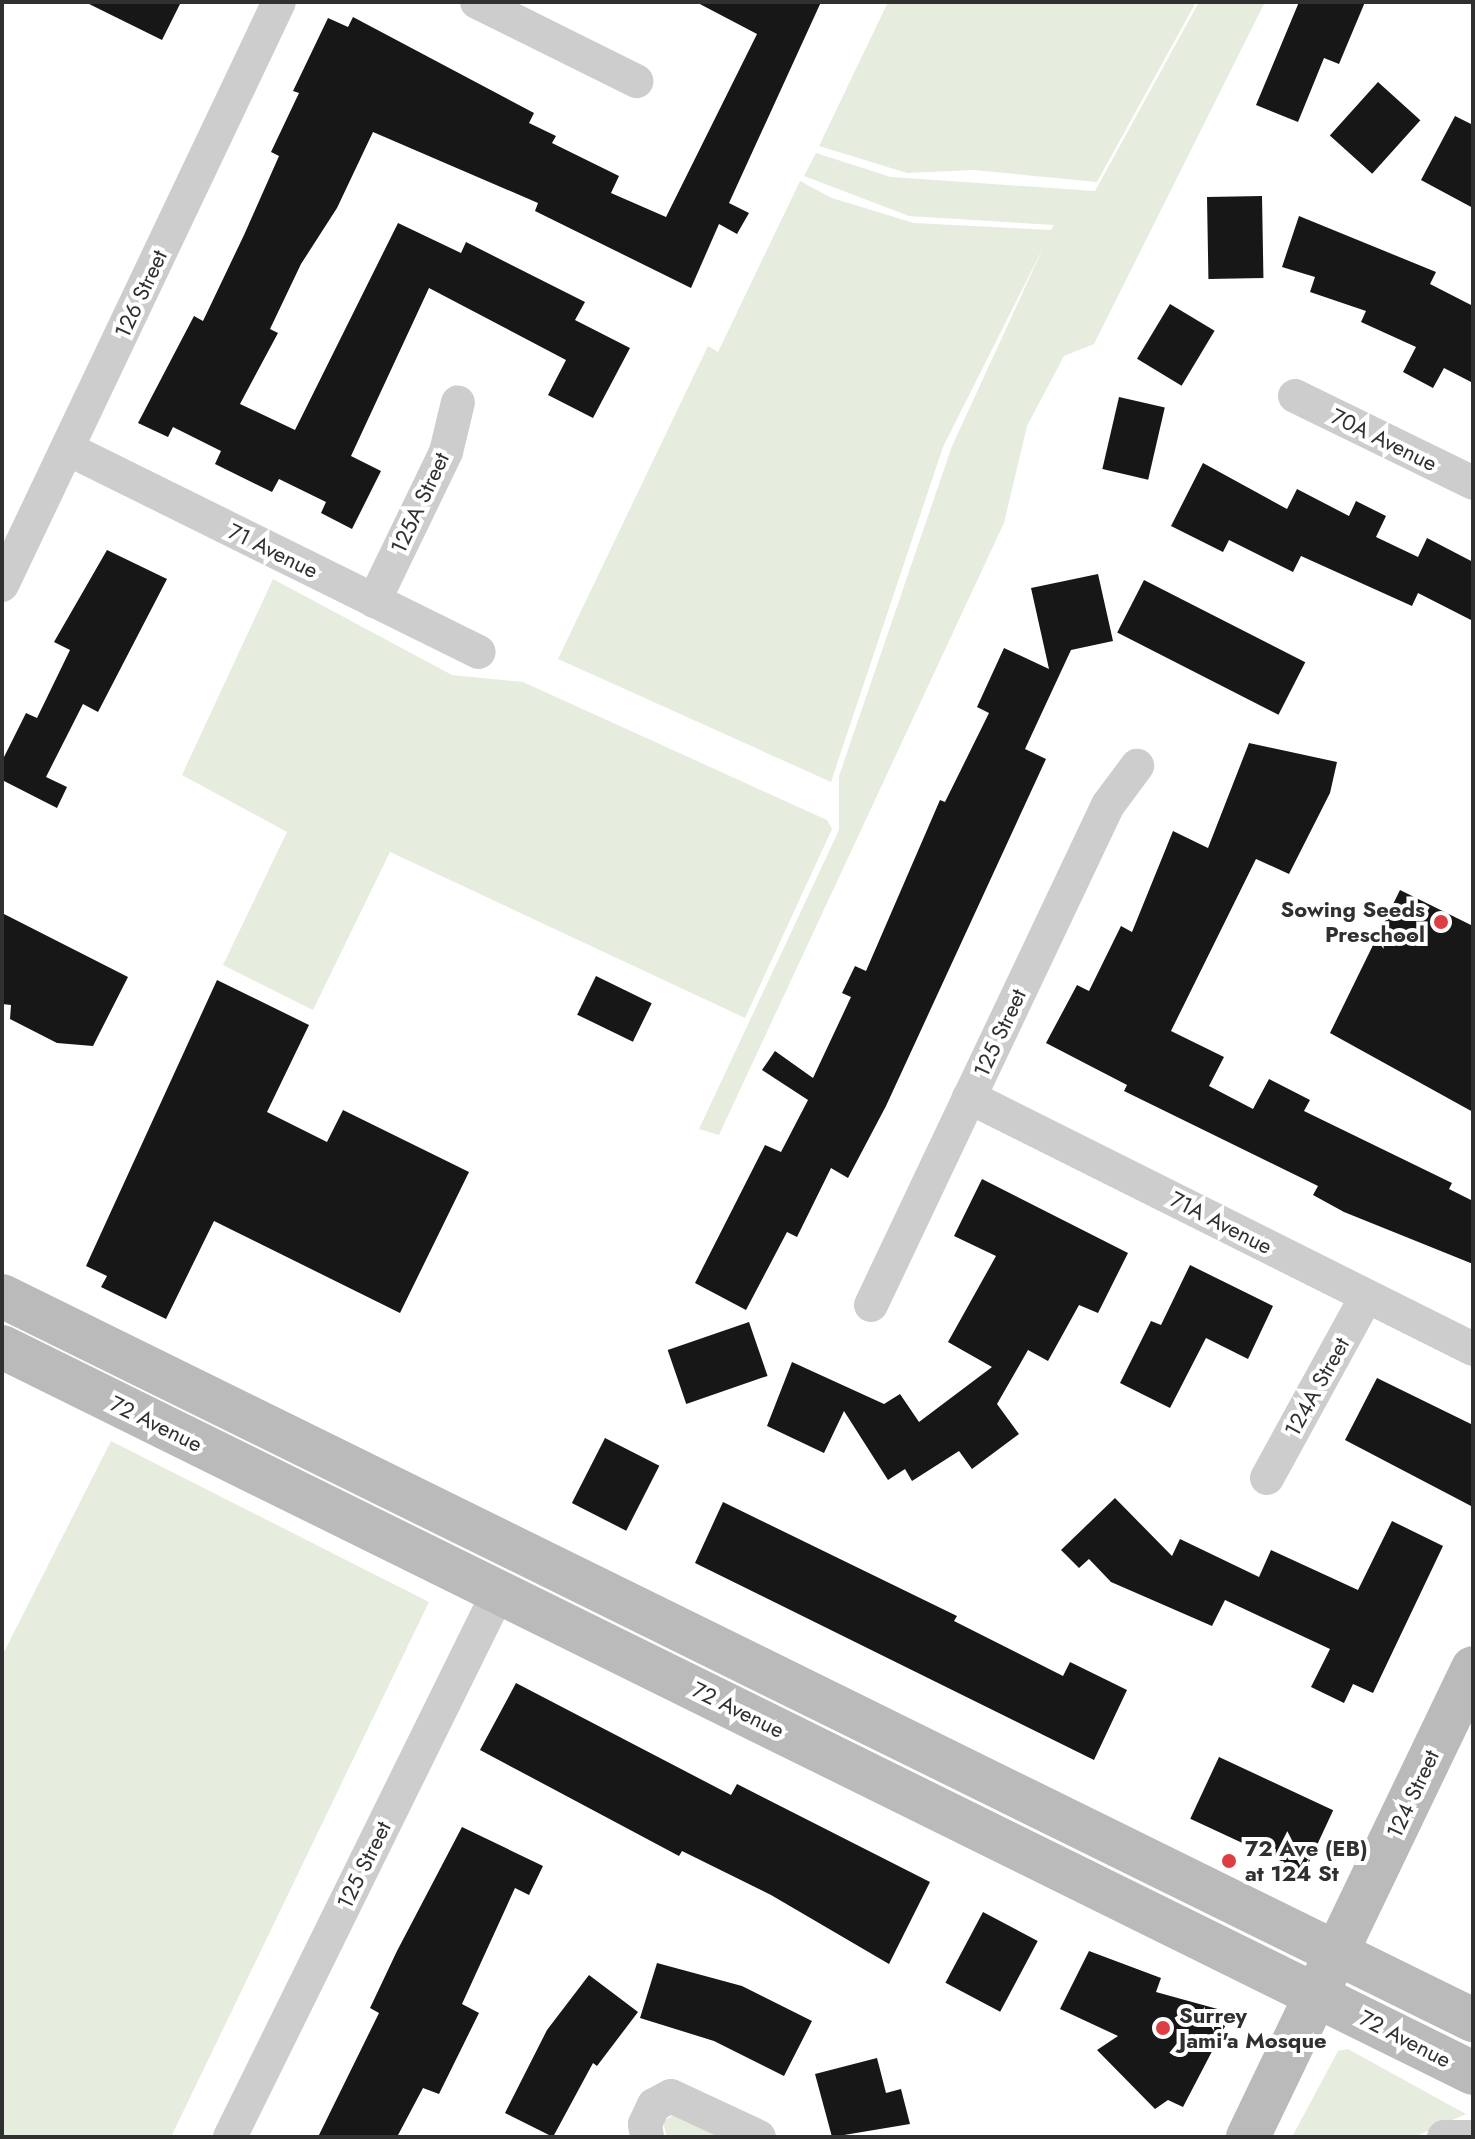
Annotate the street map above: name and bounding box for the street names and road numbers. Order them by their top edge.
street label: 126 Street [109,246,173,342]
street label: 70A Avenue [1327,403,1441,477]
street label: 125A Street [385,448,455,558]
street label: 71 Avenue [224,518,322,584]
street label: 125 Street [968,985,1032,1081]
street label: 71A Avenue [1166,1186,1276,1260]
street label: 124A Street [1279,1333,1355,1441]
street label: 72 Avenue [106,1390,206,1458]
street label: 72 Avenue [688,1676,788,1744]
street label: 124 Street [1381,1746,1445,1842]
street label: 125 Street [332,1817,396,1913]
street label: 72 Avenue [1355,2005,1455,2073]

